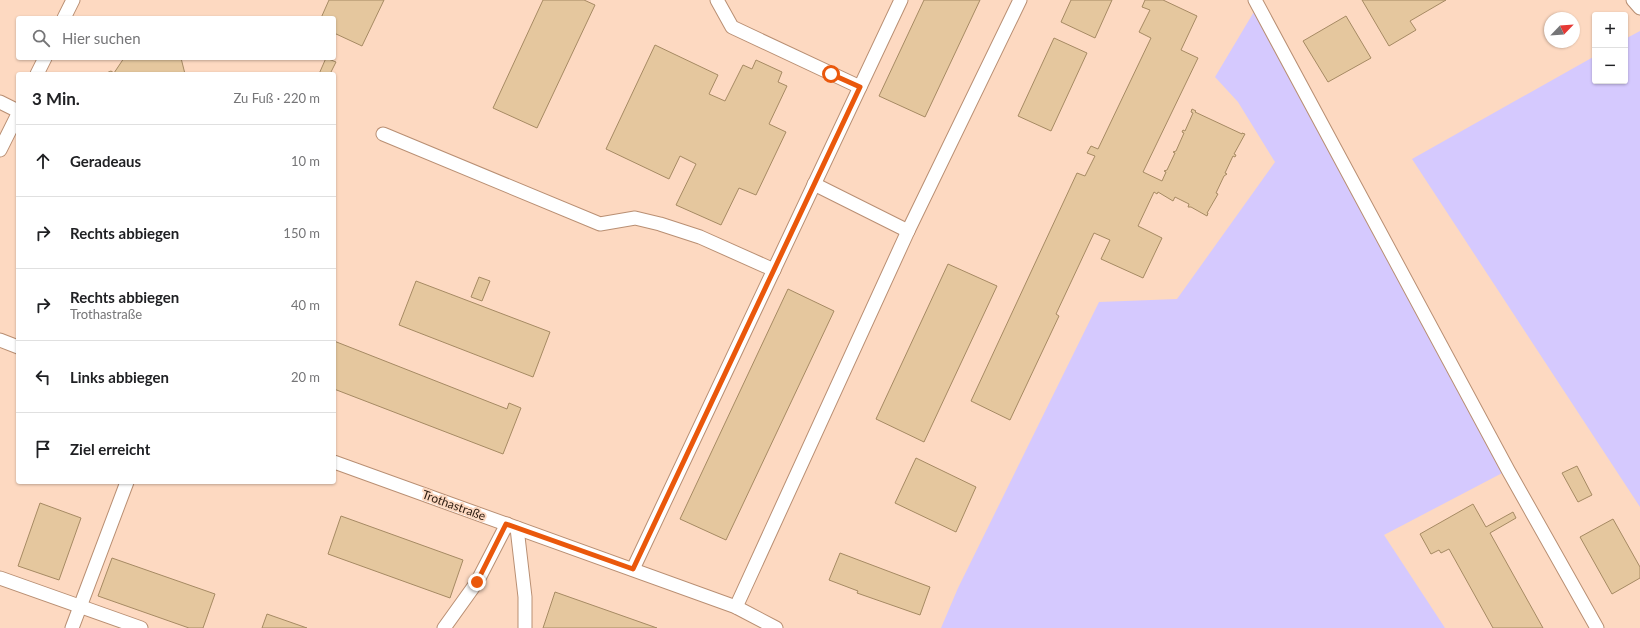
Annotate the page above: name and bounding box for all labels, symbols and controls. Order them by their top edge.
north arrow [1544,12,1580,48]
map controls [1592,12,1628,84]
button: + [1592,12,1628,48]
search box [16,16,336,60]
icon: search [30,27,52,49]
text: Hier suchen [62,29,141,47]
button: − [1592,48,1628,84]
route start [822,65,840,83]
text: 3 Min. [32,88,80,109]
text: Zu Fuß · 220 m [234,90,320,106]
icon: ahead [32,150,54,172]
text: Geradeaus [70,152,141,170]
text: 10 m [291,153,320,169]
icon: right [32,222,54,244]
text: Rechts abbiegen [70,224,179,242]
text: 150 m [283,225,320,241]
text: Rechts abbiegen [70,288,179,306]
icon: right [32,294,54,316]
text: 40 m [291,297,320,313]
text: Trothastraße [70,306,142,322]
icon: left [32,366,54,388]
text: Links abbiegen [70,368,169,386]
text: 20 m [291,369,320,385]
icon: arrive [32,438,54,460]
text: Ziel erreicht [70,440,150,458]
street label: Trothastraße [420,487,488,523]
route end [468,573,486,591]

